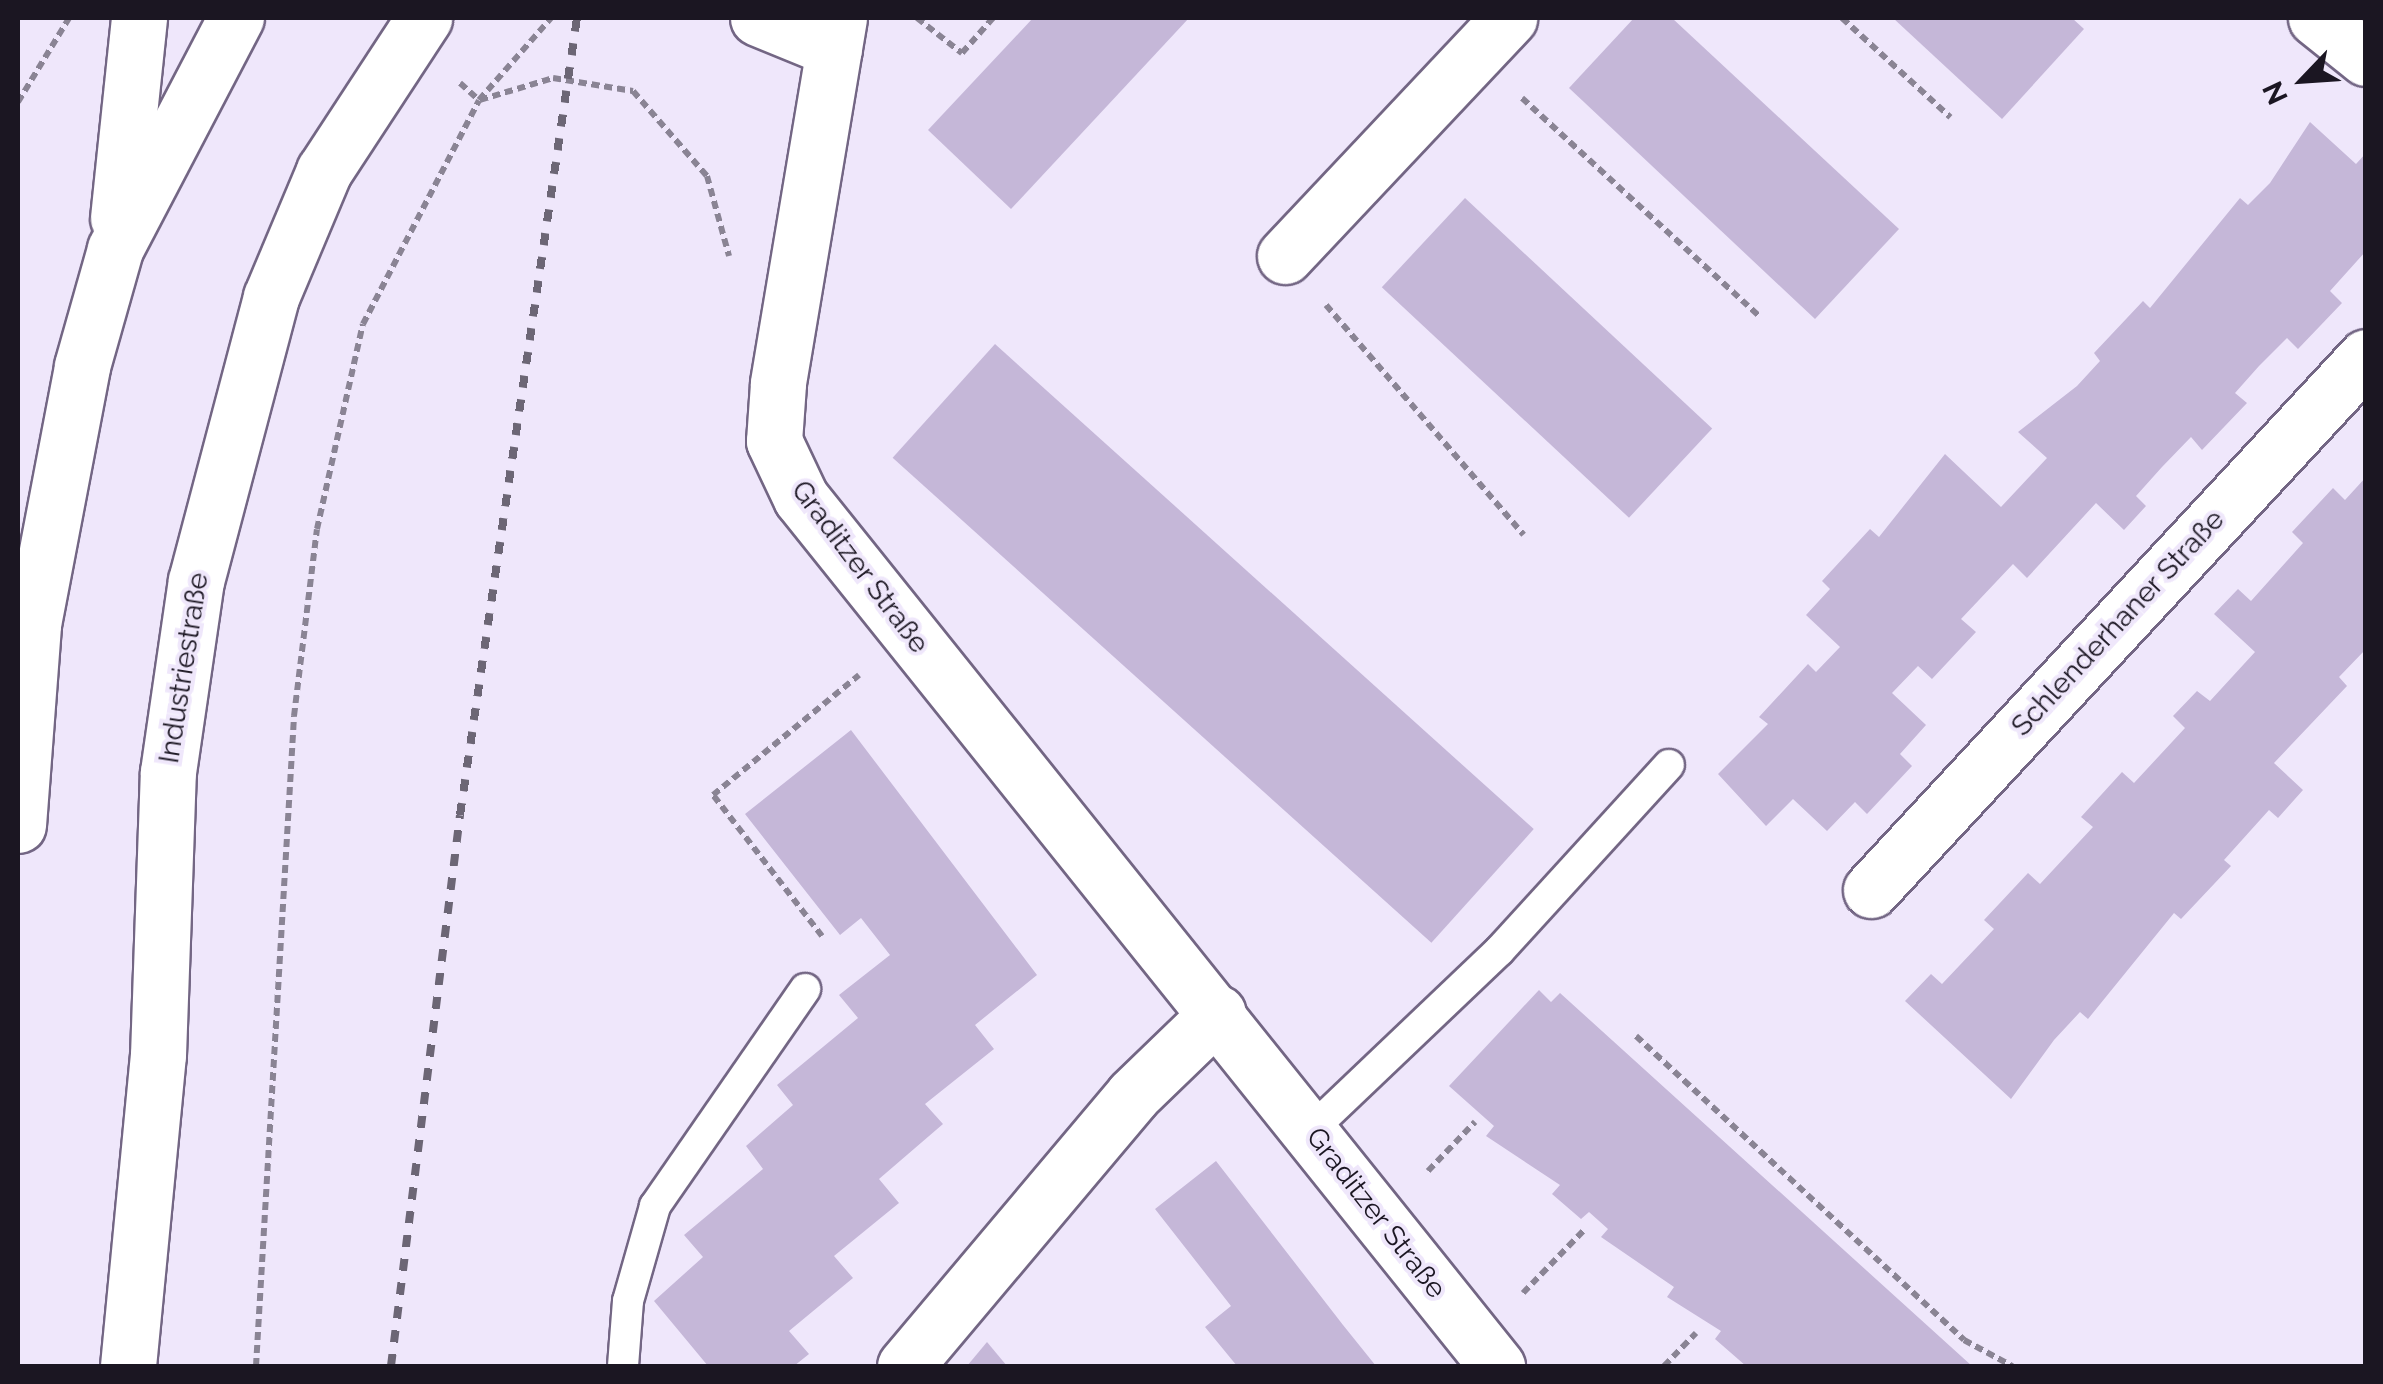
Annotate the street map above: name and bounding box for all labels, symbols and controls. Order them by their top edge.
north arrow [2253,30,2353,130]
text: N [2256,76,2295,110]
street label: Graditzer Straße [784,474,936,660]
street label: Schlenderhaner Straße [2004,503,2232,743]
street label: Industriestraße [152,570,216,766]
street label: Graditzer Straße [1299,1121,1453,1305]

